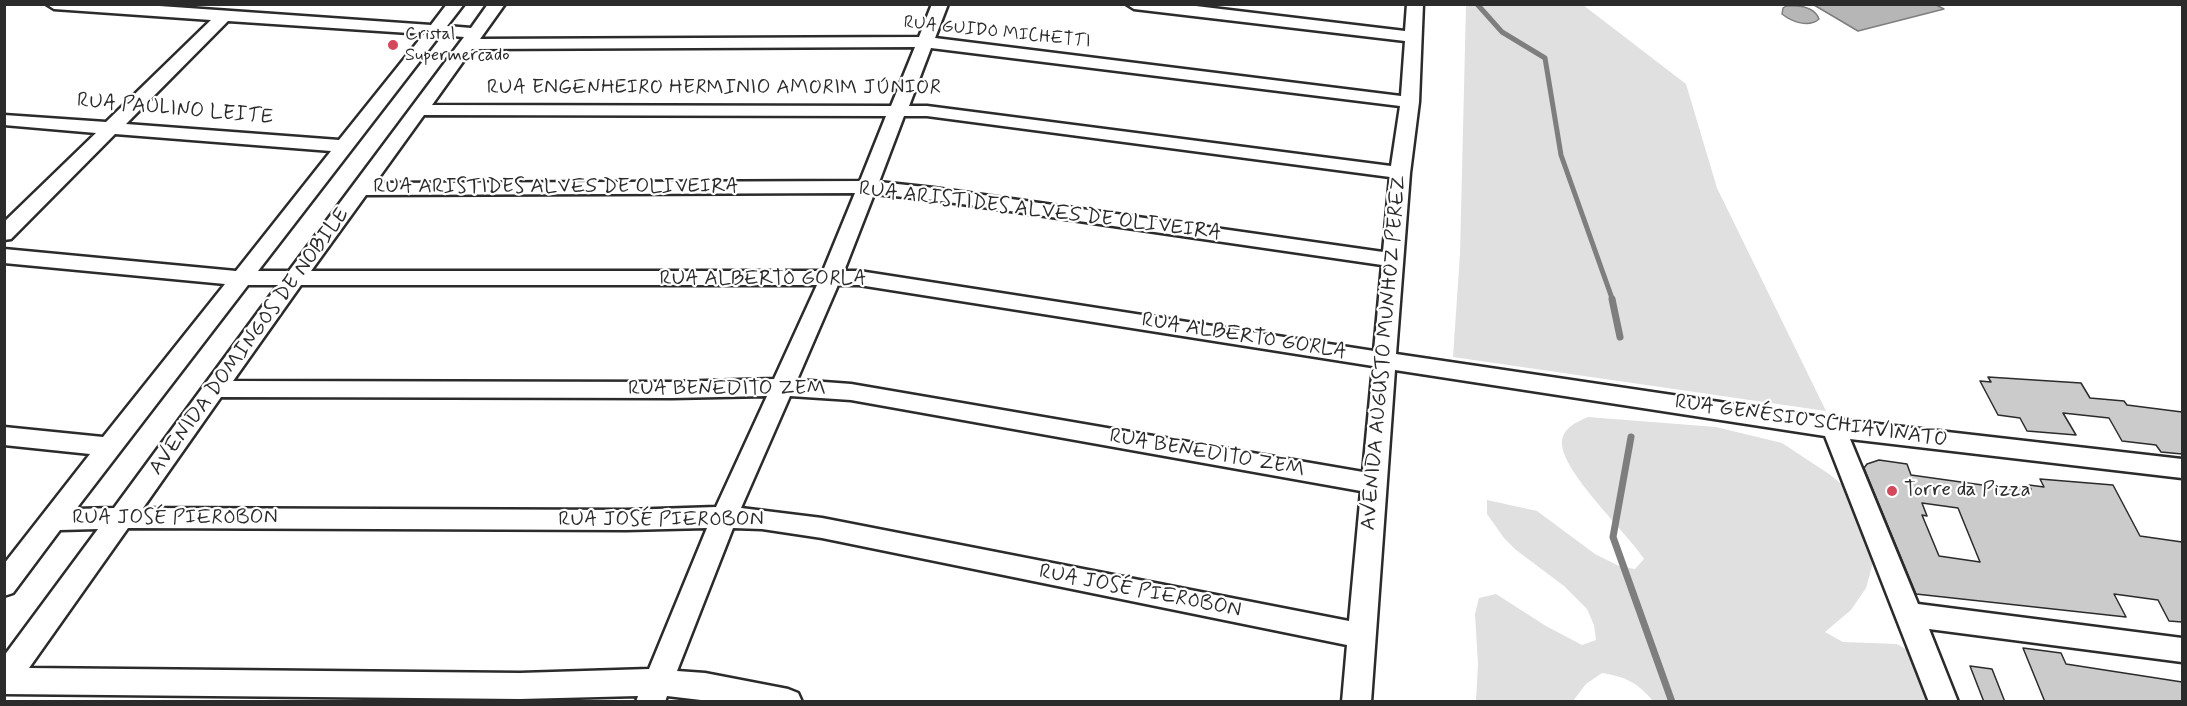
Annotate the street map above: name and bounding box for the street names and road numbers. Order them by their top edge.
street label: RUA GUIDO MICHETTI [902,12,1092,54]
street label: RUA ENGENHEIRO HERMINIO AMORIM JÚNIOR [487,76,941,102]
street label: RUA PAULINO LEITE [76,89,274,131]
street label: AVENIDA AUGUSTO MUNHOZ PEREZ [1357,174,1413,532]
street label: RUA ARISTIDES ALVES DE OLIVEIRA [373,175,739,201]
street label: RUA ARISTIDES ALVES DE OLIVEIRA [857,177,1223,247]
street label: AVENIDA DOMINGOS DE NOBILE [145,203,355,481]
street label: RUA ALBERTO GORLA [659,267,867,293]
street label: RUA ALBERTO GORLA [1140,308,1348,366]
street label: RUA BENEDITO ZEM [628,377,826,403]
street label: RUA GENÉSIO SCHIAVINATO [1673,390,1949,454]
street label: RUA BENEDITO ZEM [1107,424,1307,484]
street label: RUA JOSÉ PIEROBON [72,506,278,532]
street label: RUA JOSÉ PIEROBON [558,508,764,534]
street label: RUA JOSÉ PIEROBON [1037,560,1243,624]

